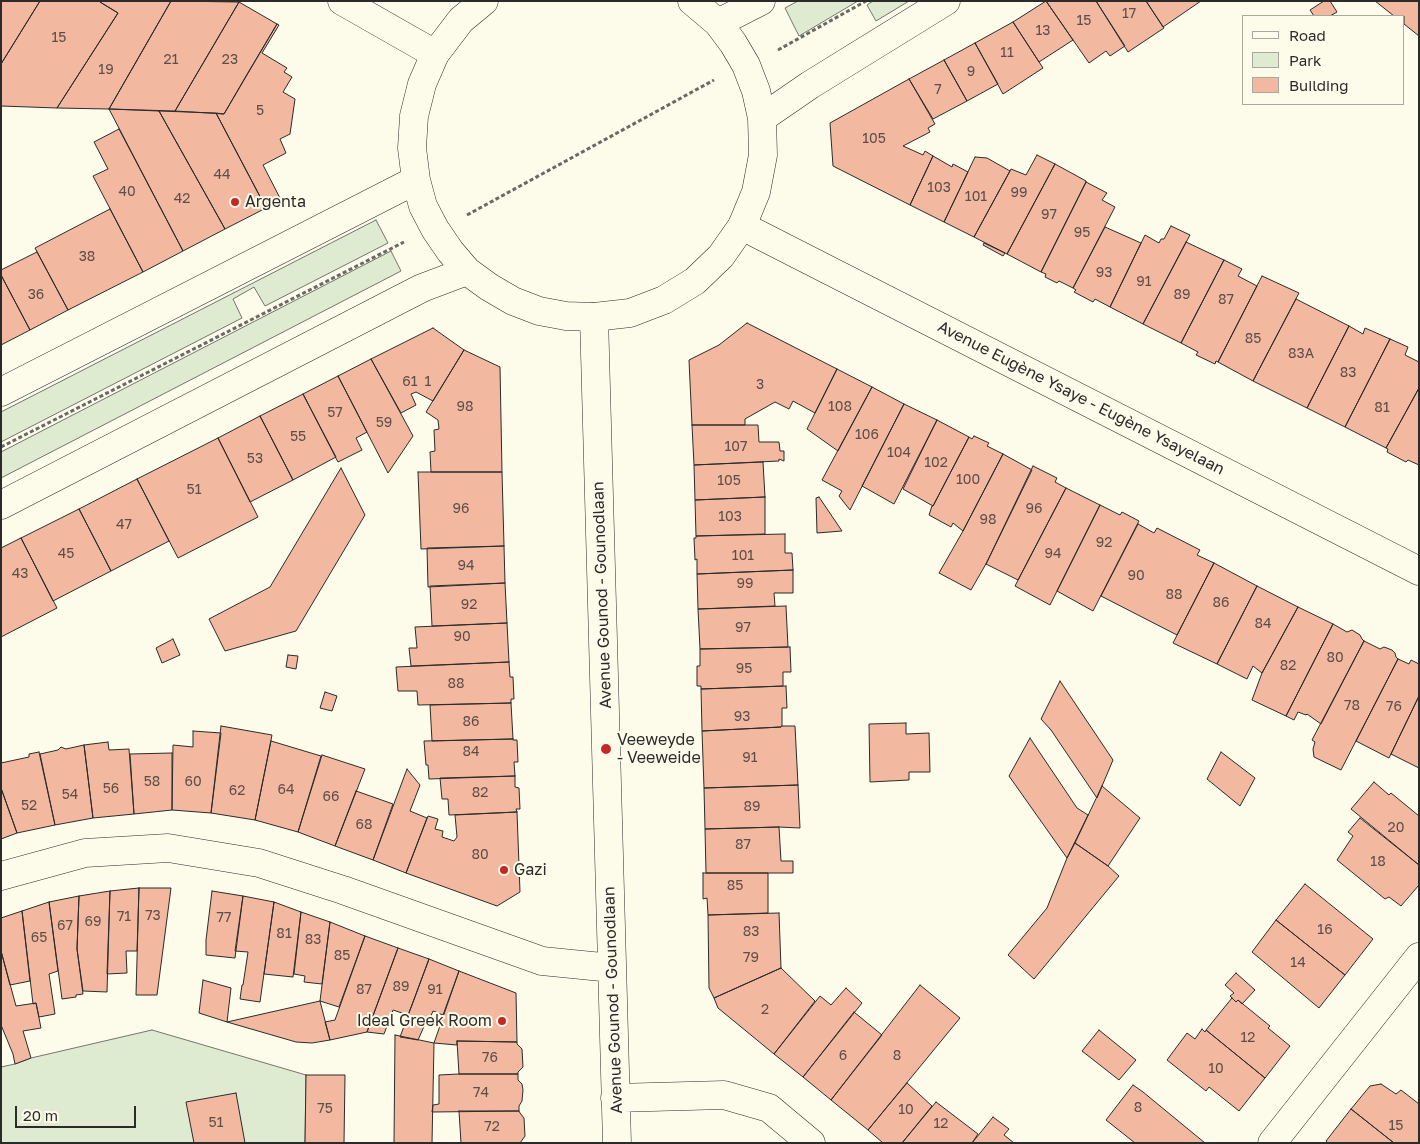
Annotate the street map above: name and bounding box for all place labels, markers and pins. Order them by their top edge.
place label: Argenta [245,192,306,212]
marker: Argenta [229,196,241,208]
place label: Veeweyde - Veeweide [617,730,701,768]
marker: Veeweyde - Veeweide [599,742,613,756]
place label: Gazi [514,860,547,880]
marker: Gazi [498,864,510,876]
place label: Ideal Greek Room [357,1011,492,1031]
marker: Ideal Greek Room [496,1015,508,1027]

